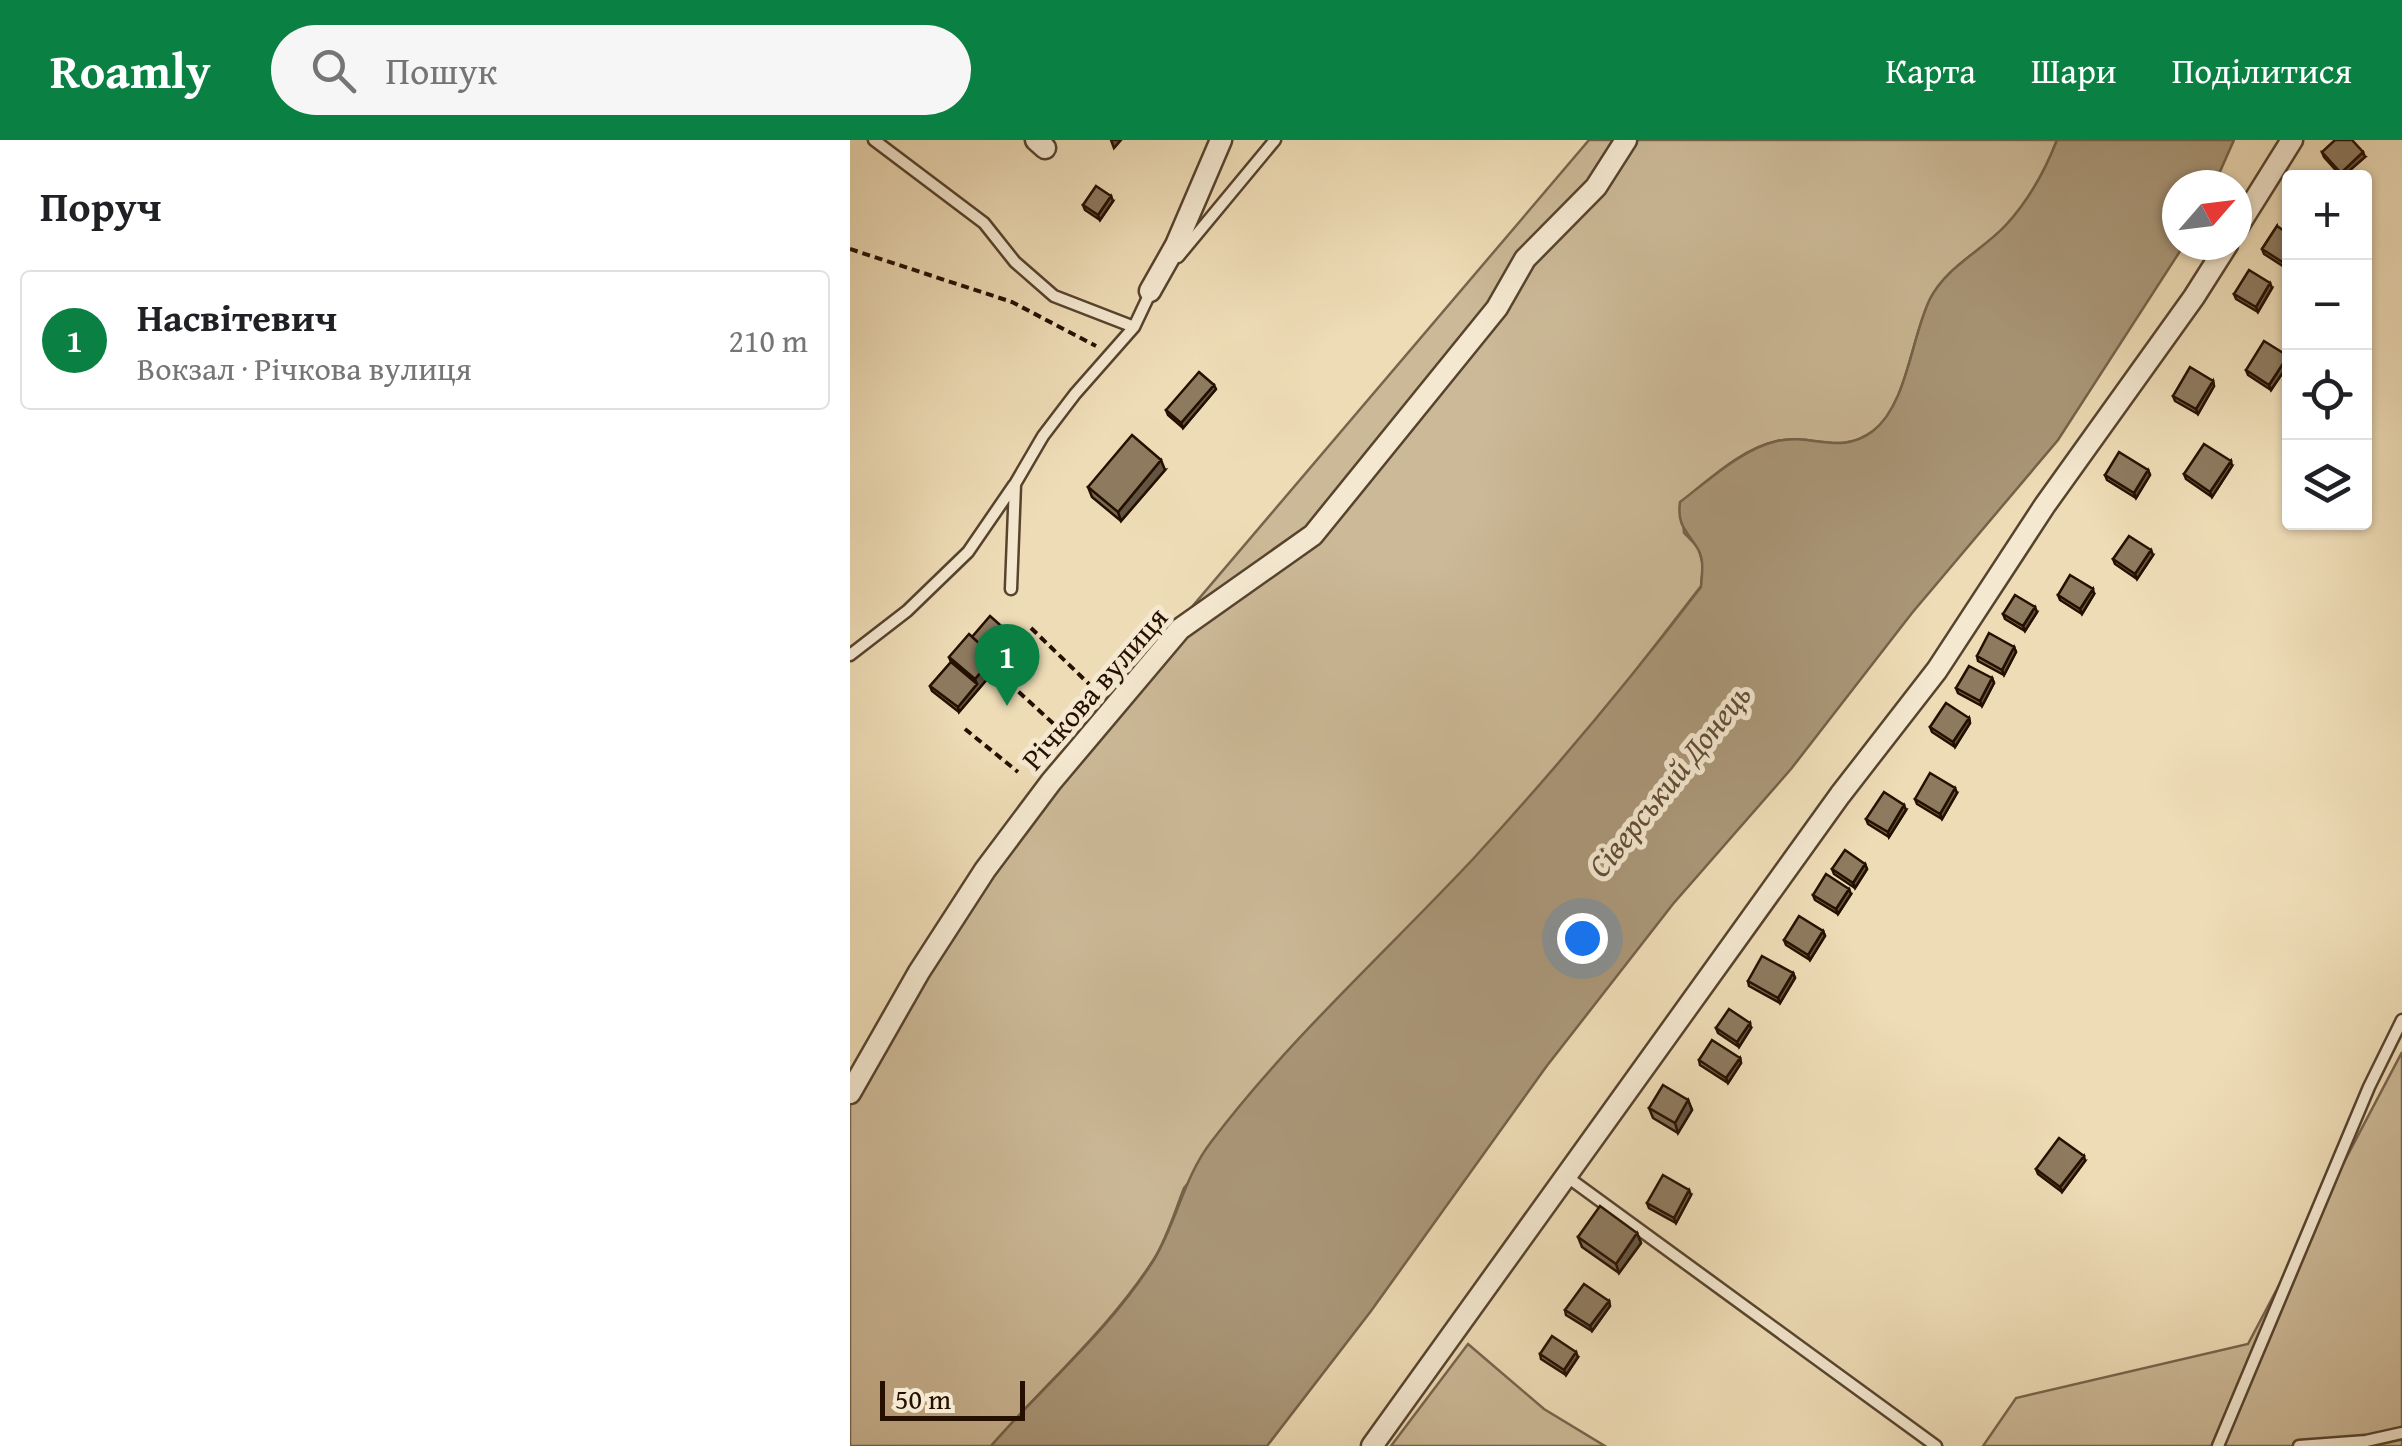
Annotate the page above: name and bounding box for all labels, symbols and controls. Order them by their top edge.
search box [271,25,971,115]
text: Roamly [50,35,211,106]
text: Пошук [386,42,497,98]
icon: search [306,43,361,98]
text: Карта [1885,45,1976,96]
text: Шари [2031,45,2117,96]
text: Поділитися [2172,45,2352,96]
north arrow [2162,170,2252,260]
map controls [2282,170,2372,530]
button: + [2282,170,2372,260]
text: Поруч [40,175,161,236]
button: − [2282,260,2372,350]
text: Насвітевич [137,289,337,345]
text: 1 [66,317,83,364]
text: 210 m [729,317,808,364]
text: Вокзал · Річкова вулиця [137,345,472,392]
button: locate [2282,350,2372,440]
button: layers [2282,440,2372,530]
street label: Річкова вулиця [1011,597,1177,779]
pin: 1 [974,624,1040,706]
water label: Сіверський Донець [1576,673,1762,887]
your location [1557,913,1608,964]
scale bar [880,1376,1025,1420]
text: 50 m [895,1378,951,1419]

